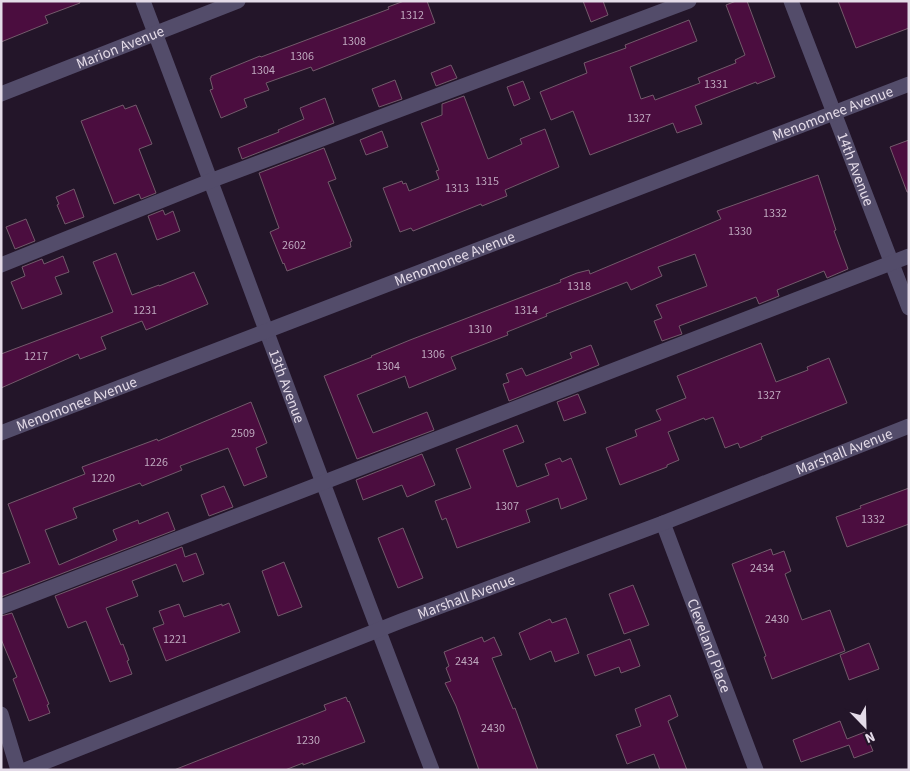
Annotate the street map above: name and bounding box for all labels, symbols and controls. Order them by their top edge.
house number: 1312 [400,7,424,24]
street label: Marion Avenue [73,20,167,74]
house number: 1308 [342,33,366,50]
house number: 1306 [290,48,314,65]
house number: 1304 [251,62,275,79]
house number: 1331 [704,76,728,93]
street label: Menomonee Avenue [769,81,896,146]
house number: 1327 [627,110,651,127]
street label: 14th Avenue [832,129,879,209]
house number: 1315 [475,173,499,190]
house number: 1313 [445,180,469,197]
house number: 1332 [763,205,787,222]
house number: 1330 [728,223,752,240]
street label: Menomonee Avenue [391,226,518,291]
house number: 2602 [282,237,306,254]
house number: 1318 [567,278,591,295]
house number: 1231 [133,302,157,319]
house number: 1314 [514,302,538,319]
house number: 1310 [468,321,492,338]
street label: 13th Avenue [263,346,310,426]
house number: 1306 [421,346,445,363]
house number: 1217 [24,348,48,365]
house number: 1304 [376,358,400,375]
street label: Menomonee Avenue [13,371,140,437]
house number: 1327 [757,387,781,404]
street label: Marshall Avenue [793,423,896,480]
house number: 2509 [231,425,255,442]
house number: 1226 [144,454,168,471]
house number: 1220 [91,470,115,487]
house number: 1307 [495,498,519,515]
house number: 1332 [861,511,885,528]
house number: 2434 [750,560,774,577]
street label: Marshall Avenue [414,569,518,624]
street label: Cleveland Place [682,595,736,696]
house number: 2430 [765,611,789,628]
house number: 1221 [163,631,187,648]
house number: 2434 [455,653,479,670]
north arrow [840,701,890,751]
house number: 2430 [481,720,505,737]
text: N [861,726,878,748]
house number: 1230 [296,732,320,749]

